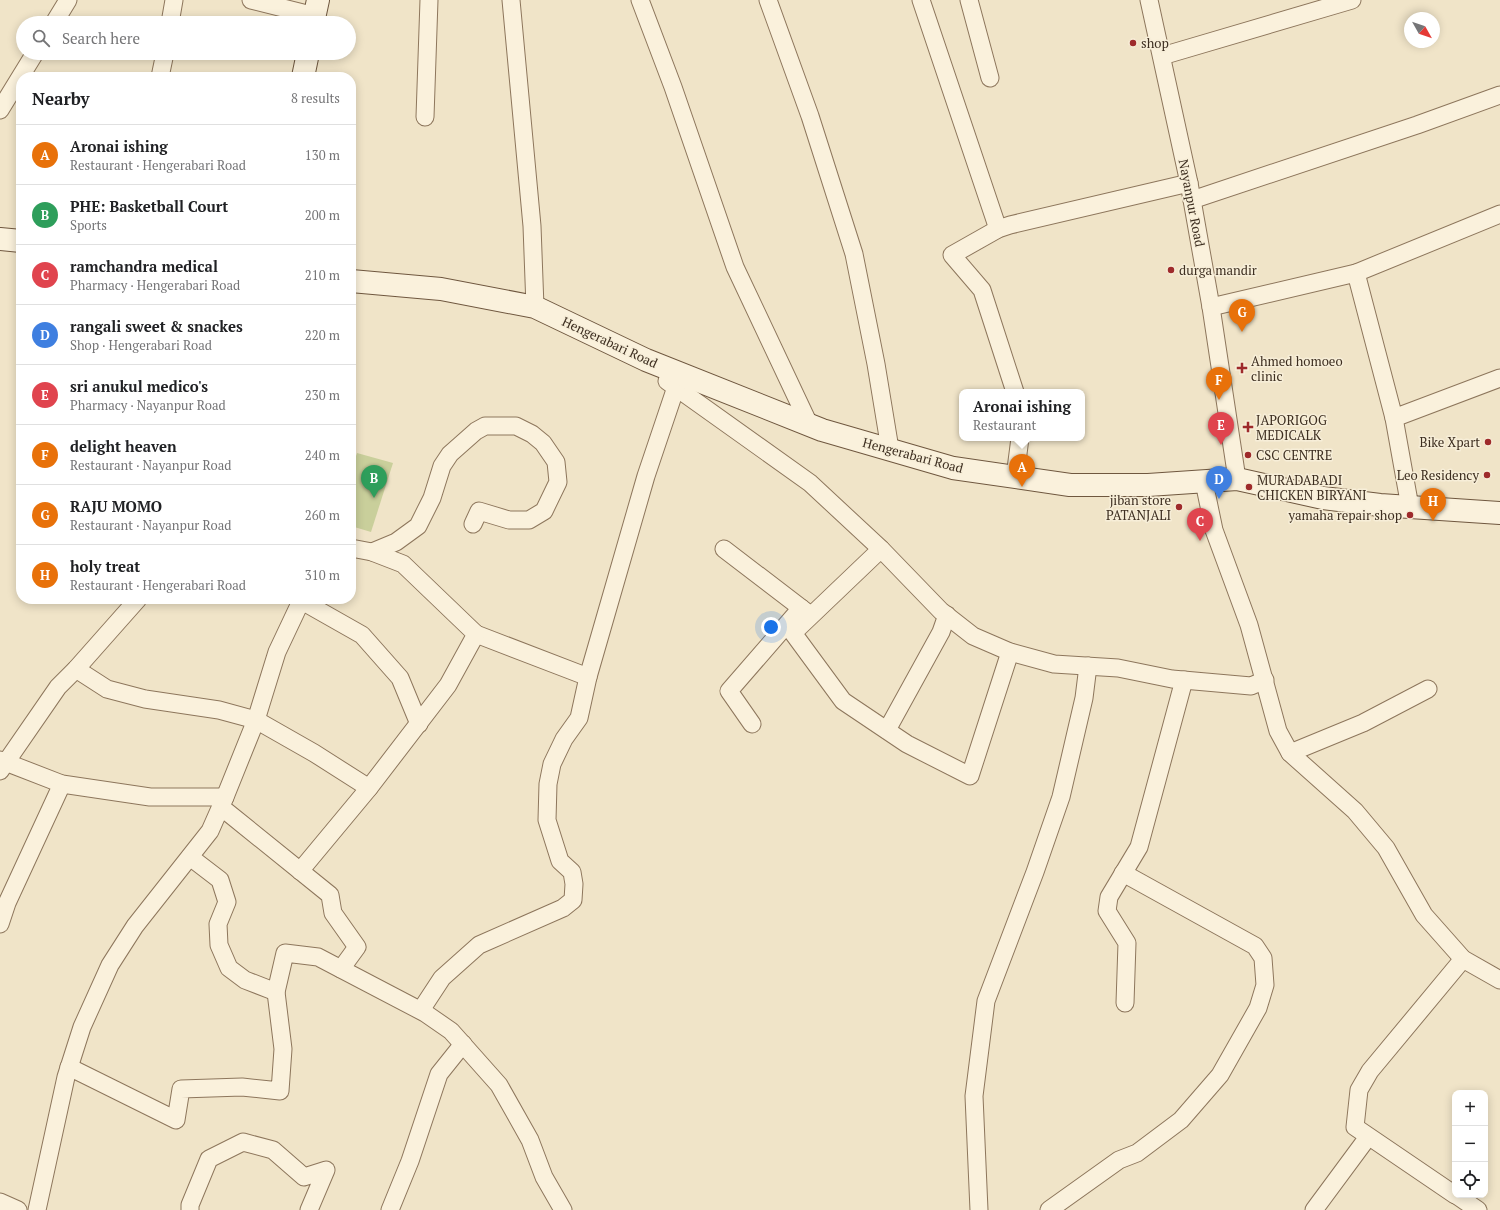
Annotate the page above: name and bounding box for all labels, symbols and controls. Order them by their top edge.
north arrow [1404,12,1440,48]
search box [16,16,356,60]
icon: search [30,27,52,49]
text: Search here [62,28,140,48]
place label: shop [1141,34,1169,52]
marker: shop [1128,38,1138,48]
text: Nearby [32,87,90,110]
text: 8 results [291,89,340,107]
text: Aronai ishing [70,136,168,156]
text: A [40,146,50,164]
text: 130 m [305,146,340,164]
text: Restaurant · Hengerabari Road [70,156,246,174]
street label: Nayanpur Road [1175,158,1209,248]
text: PHE: Basketball Court [70,196,228,216]
text: B [41,206,49,224]
text: 200 m [305,206,340,224]
text: Sports [70,216,107,234]
text: ramchandra medical [70,256,218,276]
place label: durga mandir [1179,261,1257,279]
marker: durga mandir [1166,265,1176,275]
text: C [41,266,49,284]
text: 210 m [305,266,340,284]
text: Pharmacy · Hengerabari Road [70,276,240,294]
pin: G [1229,299,1255,332]
street label: Hengerabari Road [559,312,661,372]
text: rangali sweet & snackes [70,316,243,336]
text: D [40,326,50,344]
text: 220 m [305,326,340,344]
text: Shop · Hengerabari Road [70,336,212,354]
place label: Ahmed homoeo clinic [1251,352,1343,385]
marker: Ahmed homoeo clinic [1236,362,1248,374]
pin: F [1206,367,1232,400]
text: sri anukul medico's [70,376,208,396]
text: E [41,386,49,404]
text: 230 m [305,386,340,404]
popup [959,389,1085,441]
text: Pharmacy · Nayanpur Road [70,396,226,414]
text: Aronai ishing [973,396,1071,416]
place label: JAPORIGOG MEDICALK [1256,411,1327,444]
pin: E [1208,412,1234,445]
text: Restaurant [973,416,1036,434]
marker: JAPORIGOG MEDICALK [1243,422,1253,432]
street label: Hengerabari Road [861,433,965,477]
place label: Bike Xpart [1419,433,1480,451]
text: delight heaven [70,436,177,456]
marker: Bike Xpart [1483,437,1493,447]
text: F [41,446,49,464]
text: 240 m [305,446,340,464]
place label: CSC CENTRE [1256,446,1332,464]
marker: CSC CENTRE [1243,450,1253,460]
pin: A [1009,454,1035,487]
text: Restaurant · Nayanpur Road [70,456,232,474]
pin: B [361,465,387,498]
pin: D [1206,466,1232,499]
place label: Leo Residency [1397,466,1479,484]
marker: Leo Residency [1482,470,1492,480]
place label: MURADABADI CHICKEN BIRYANI [1257,471,1367,504]
marker: MURADABADI CHICKEN BIRYANI [1244,482,1254,492]
pin: H [1420,488,1446,521]
place label: jiban store PATANJALI [1106,491,1171,524]
text: RAJU MOMO [70,496,162,516]
marker: jiban store PATANJALI [1174,502,1184,512]
text: G [40,506,50,524]
text: 260 m [305,506,340,524]
place label: yamaha repair shop [1287,506,1402,524]
pin: C [1187,508,1213,541]
marker: yamaha repair shop [1405,510,1415,520]
text: Restaurant · Nayanpur Road [70,516,232,534]
text: holy treat [70,556,140,576]
text: H [40,566,50,584]
text: 310 m [305,566,340,584]
text: Restaurant · Hengerabari Road [70,576,246,594]
your location [761,617,781,637]
map controls [1452,1090,1488,1198]
button: + [1452,1090,1488,1126]
button: − [1452,1126,1488,1162]
button: locate [1452,1162,1488,1198]

